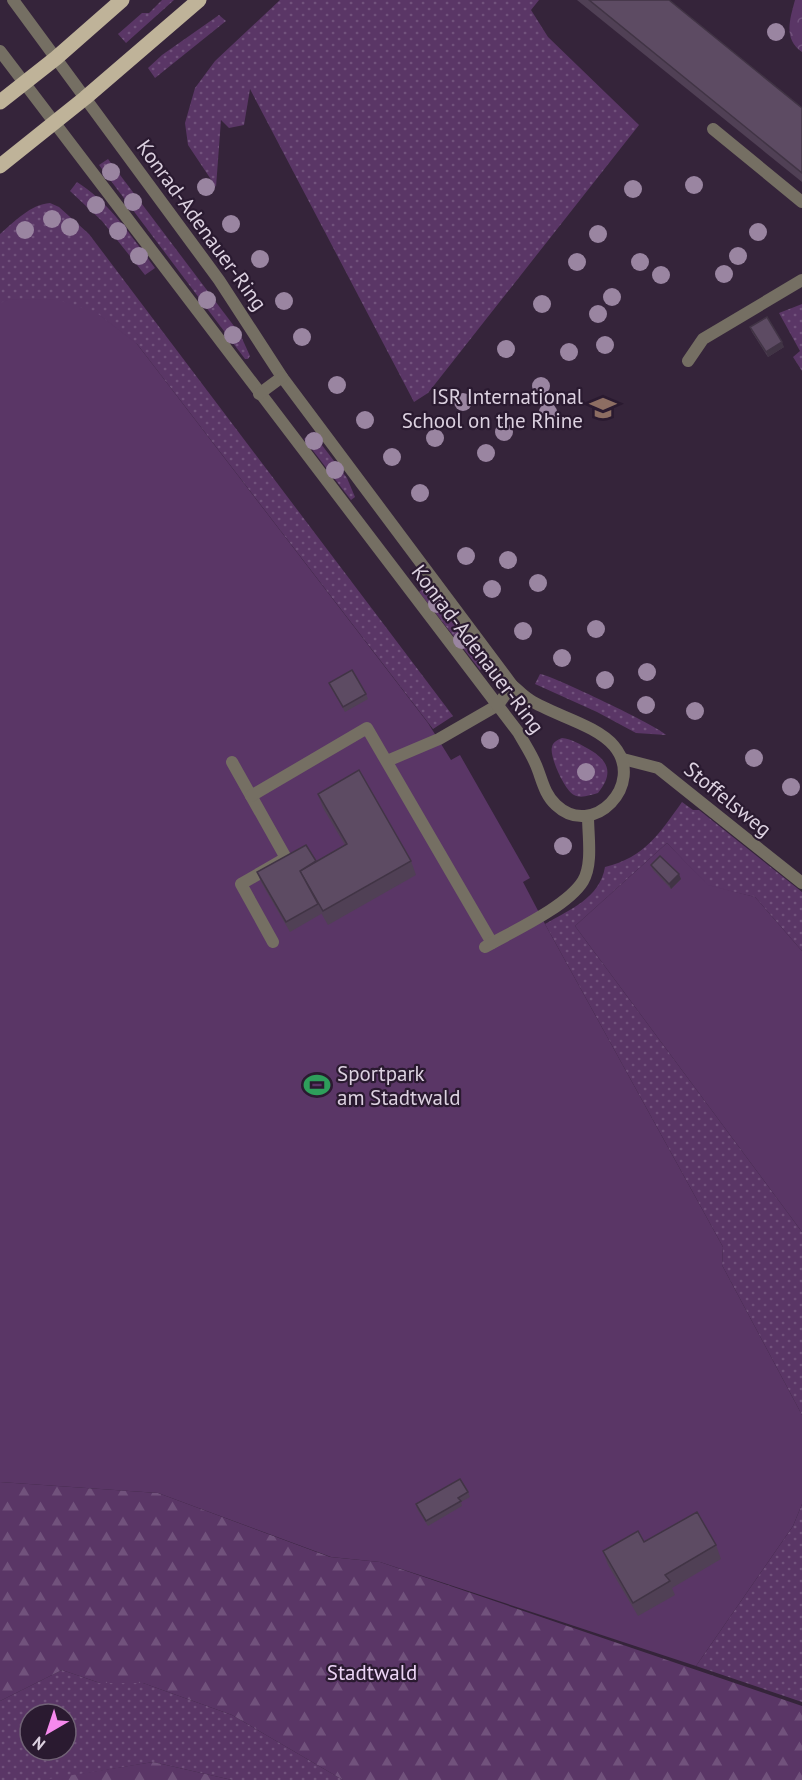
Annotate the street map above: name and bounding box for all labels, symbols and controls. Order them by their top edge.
street label: Konrad-Adenauer-Ring [131,134,273,316]
place label: ISR International School on the Rhine [402,383,583,434]
school or university icon: ISR International School on the Rhine [588,393,618,423]
street label: Konrad-Adenauer-Ring [406,559,550,739]
street label: Stoffelsweg [679,756,777,842]
place label: Sportpark am Stadtwald [337,1060,460,1111]
sports icon: Sportpark am Stadtwald [302,1070,332,1100]
park label: Stadtwald [327,1659,417,1686]
north arrow [18,1702,78,1762]
text: N [28,1733,49,1755]

